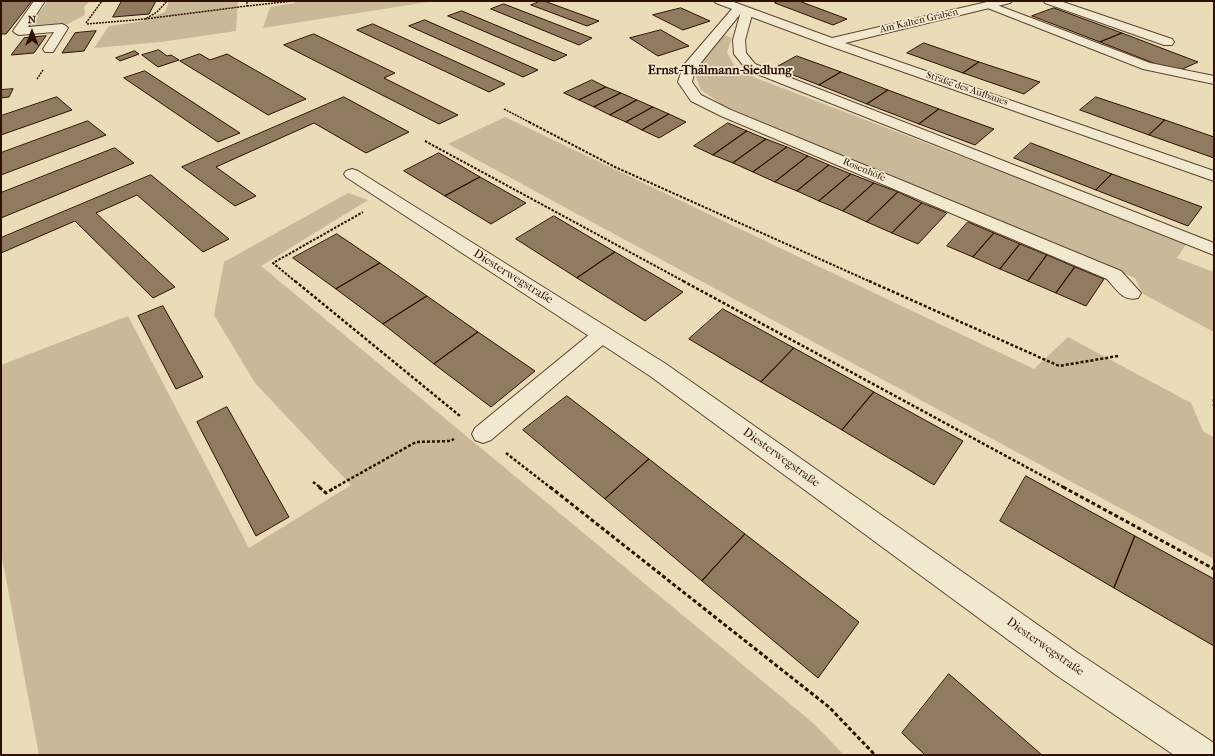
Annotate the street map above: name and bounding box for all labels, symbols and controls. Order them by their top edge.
street label: Am Kalten Graben [879,6,959,36]
north arrow [12,12,52,52]
text: N [28,13,36,26]
district label: Ernst-Thälmann-Siedlung [648,63,792,79]
street label: Straße des Aufbaues [924,69,1010,109]
street label: Rosenhöfe [841,156,887,184]
street label: Diesterwegstraße [470,247,556,307]
street label: Diesterwegstraße [740,425,822,491]
street label: Diesterwegstraße [1003,615,1087,679]

